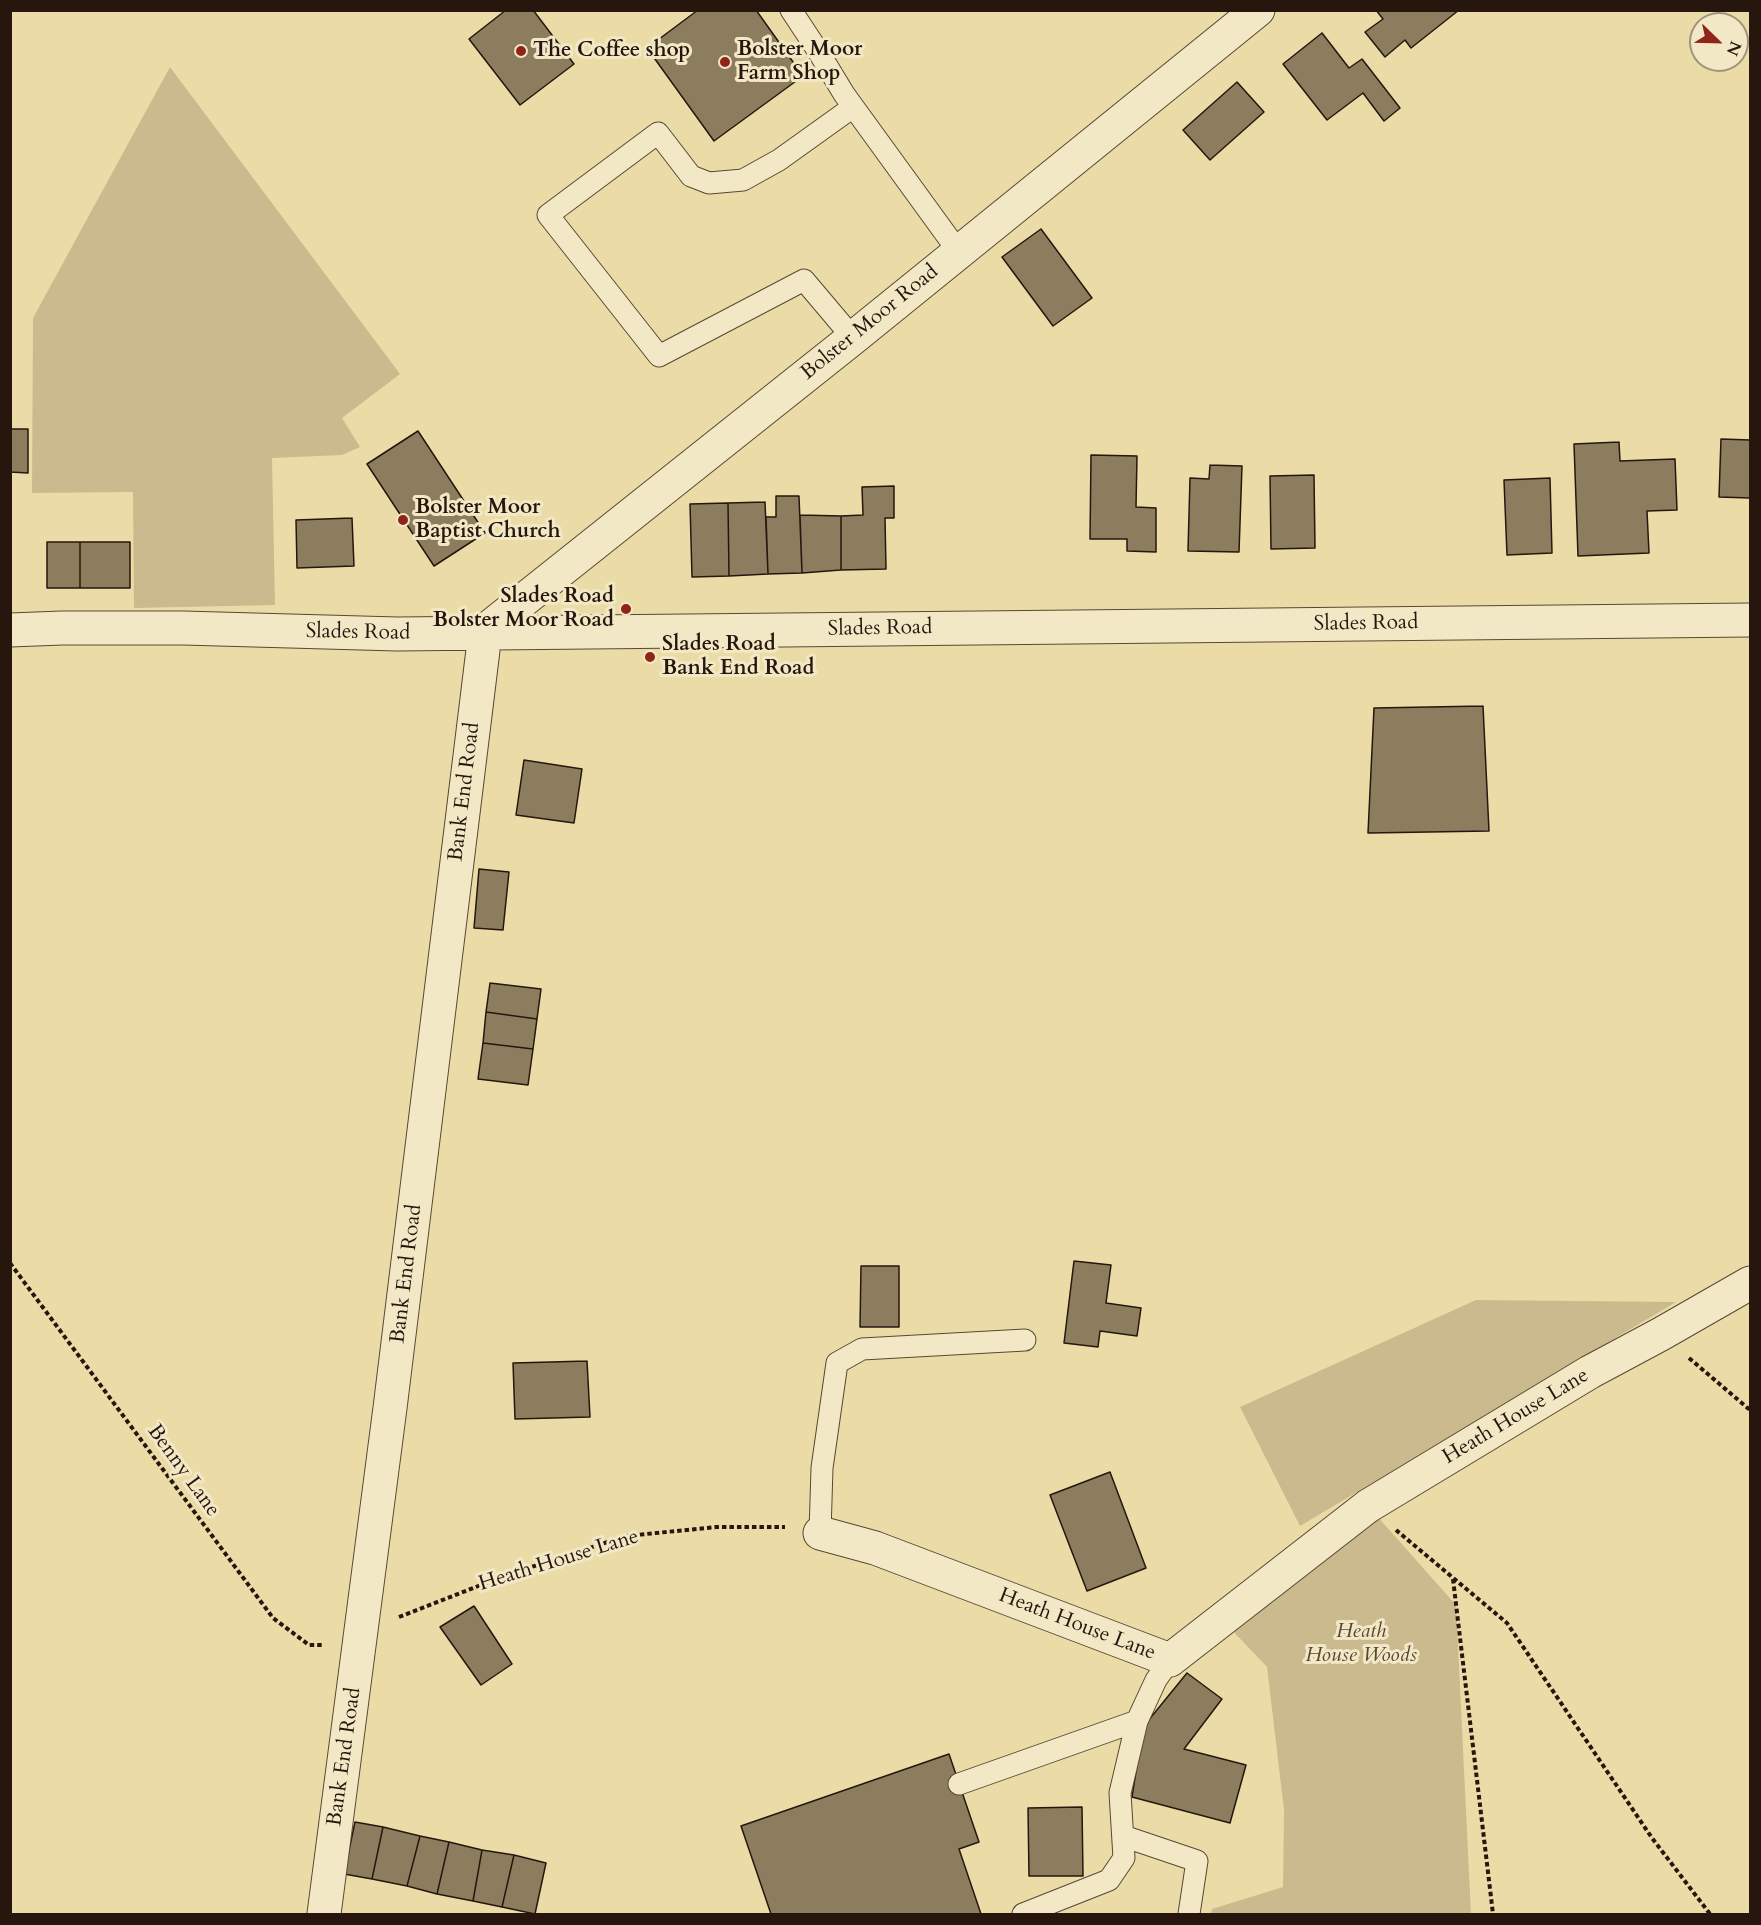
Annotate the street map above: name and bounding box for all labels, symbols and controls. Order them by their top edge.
north arrow [1689,12,1749,72]
place label: Bolster Moor Farm Shop [737,37,863,87]
place label: The Coffee shop [533,38,690,64]
text: N [1721,38,1747,59]
marker: The Coffee shop [514,44,528,58]
marker: Bolster Moor Farm Shop [718,55,732,69]
street label: Bolster Moor Road [796,260,944,386]
place label: Bolster Moor Baptist Church [415,495,560,545]
marker: Bolster Moor Baptist Church [396,513,410,527]
place label: Slades Road Bolster Moor Road [433,584,614,634]
marker: Slades Road Bolster Moor Road [619,602,633,616]
street label: Slades Road [1314,610,1418,638]
street label: Slades Road [828,615,932,643]
street label: Slades Road [306,619,410,647]
place label: Slades Road Bank End Road [662,632,815,682]
marker: Slades Road Bank End Road [643,650,657,664]
street label: Bank End Road [444,721,486,863]
street label: Bank End Road [386,1203,428,1345]
street label: Heath House Lane [1438,1363,1594,1471]
street label: Benny Lane [141,1420,225,1522]
street label: Heath House Lane [476,1525,642,1597]
street label: Heath House Lane [995,1584,1159,1666]
park label: Heath House Woods [1305,1619,1417,1669]
street label: Bank End Road [323,1686,367,1828]

